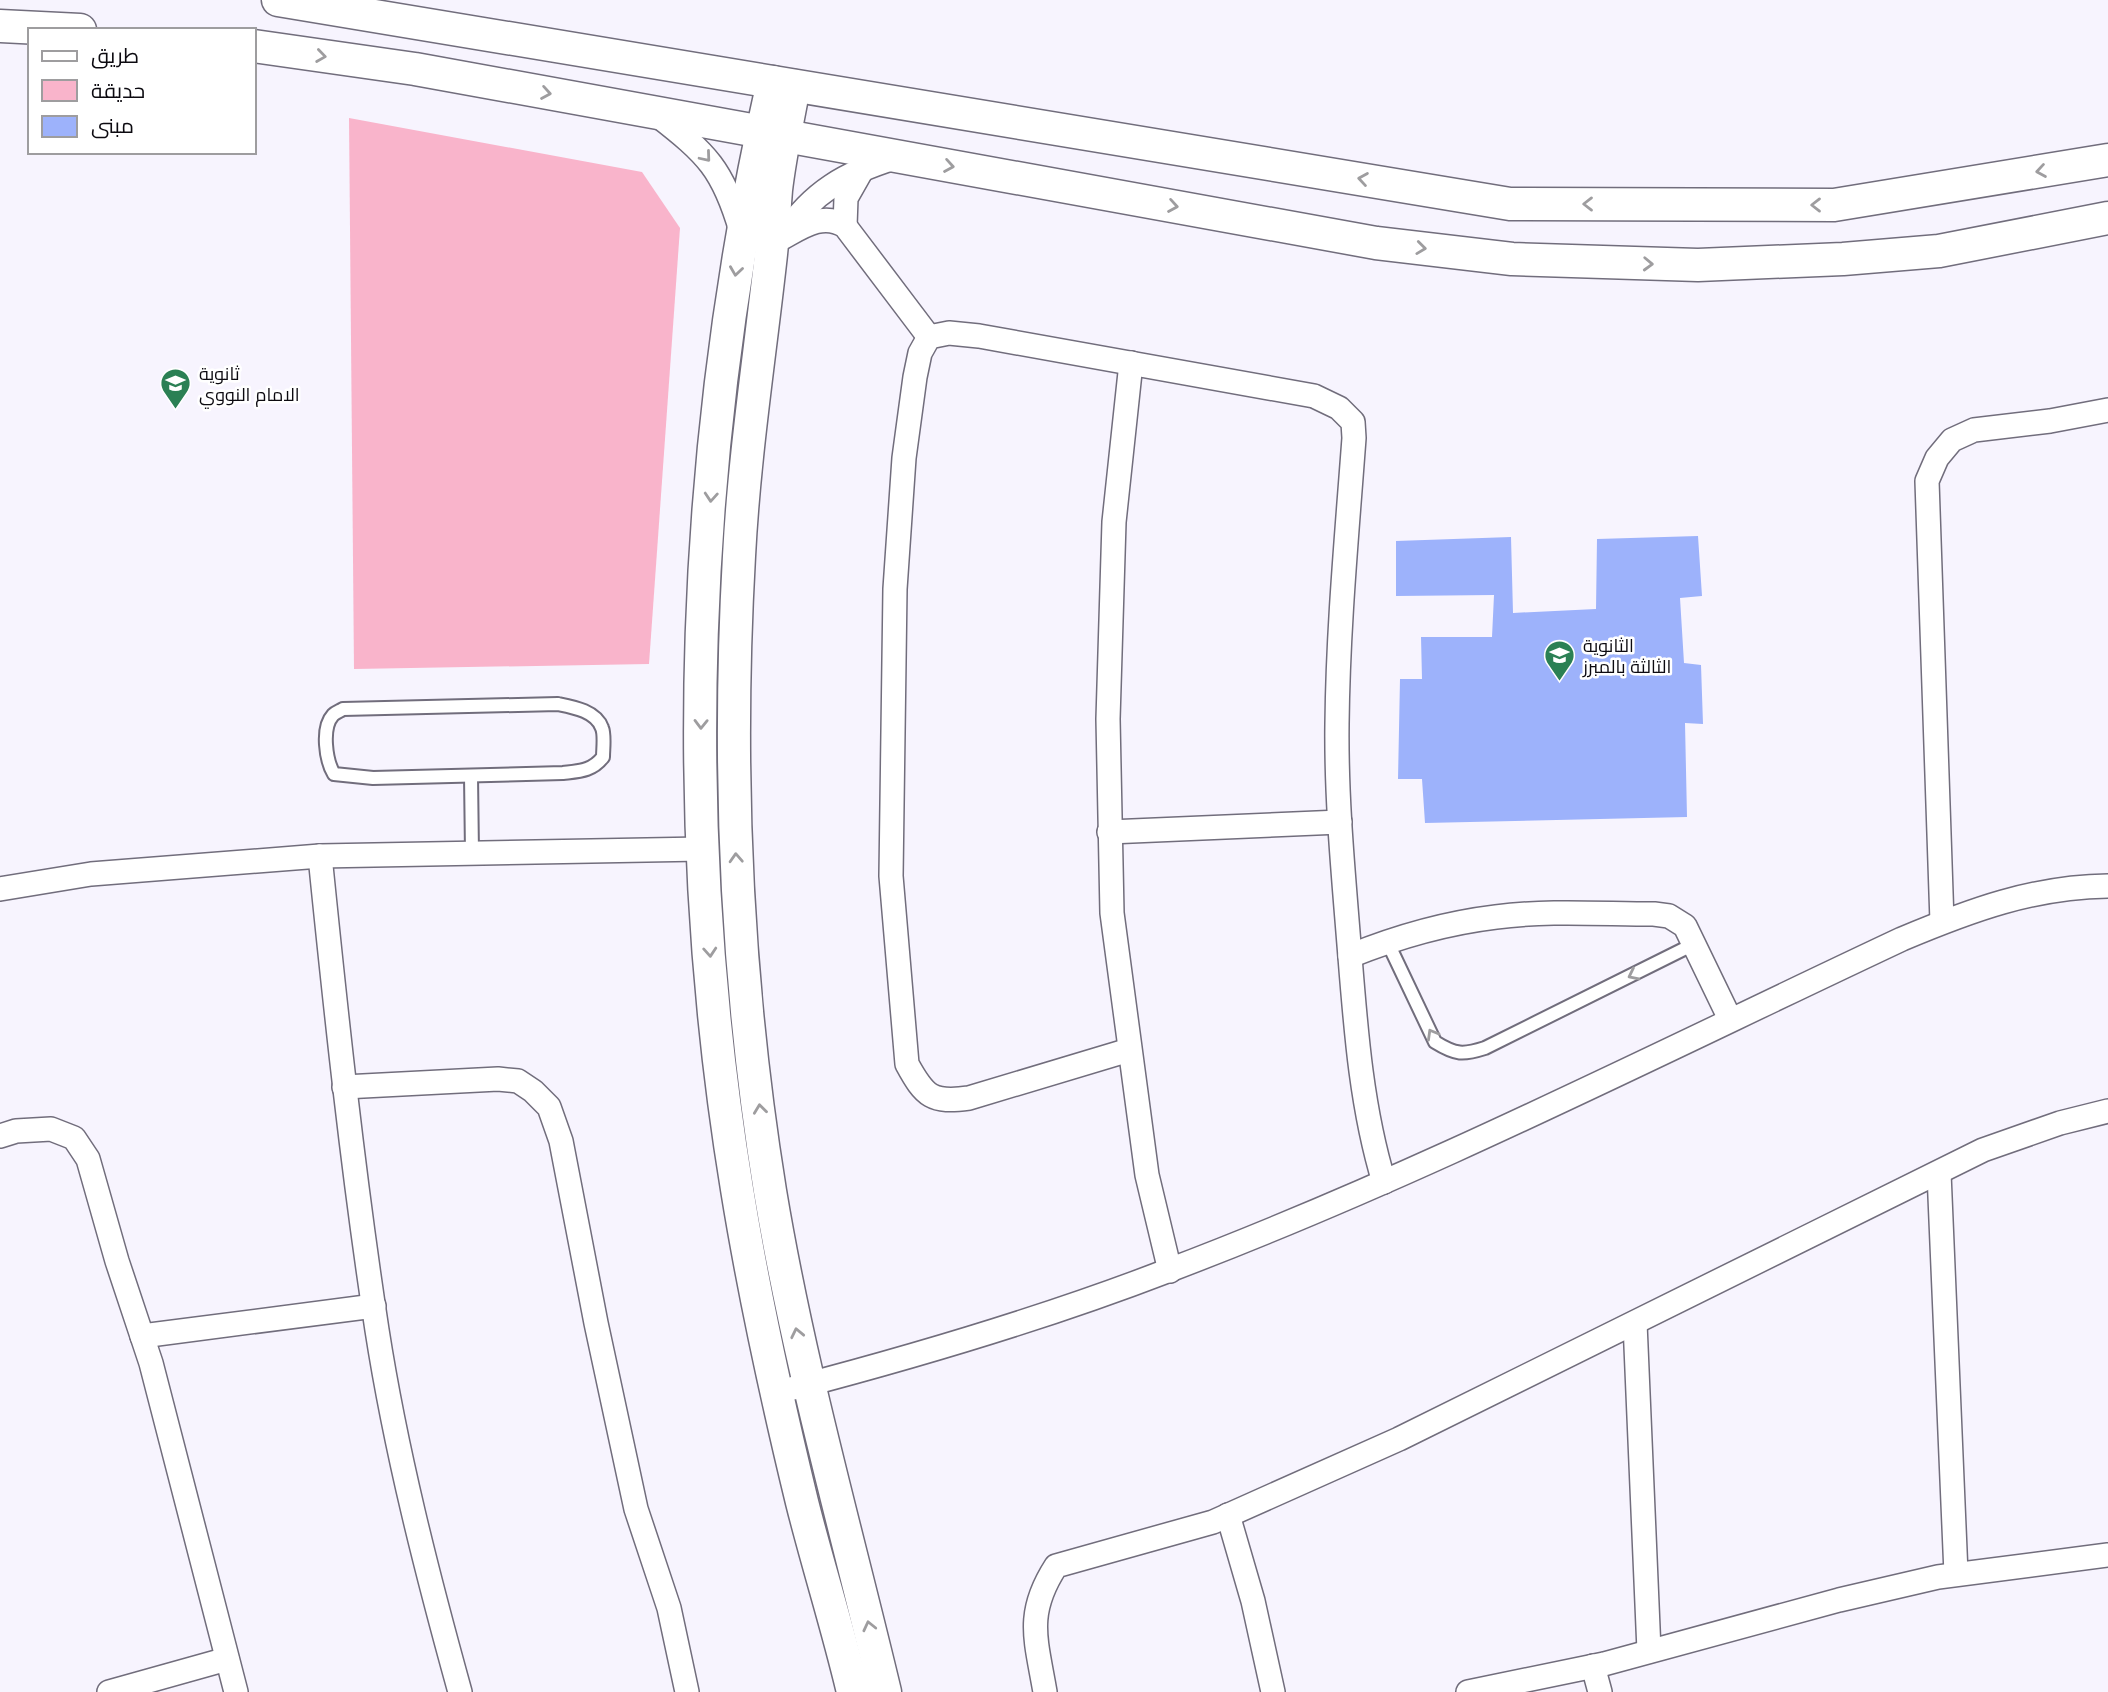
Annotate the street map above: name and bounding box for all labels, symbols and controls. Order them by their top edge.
legend [28,28,256,154]
text: طريق [91,43,139,69]
one-way arrow [315,48,327,63]
text: حديقة [91,78,145,103]
one-way arrow [540,85,552,100]
text: مبنى [91,113,134,139]
one-way arrow [698,149,710,162]
one-way arrow [943,157,955,172]
one-way arrow [2035,163,2047,178]
one-way arrow [1357,172,1369,187]
one-way arrow [1583,196,1593,212]
one-way arrow [1810,197,1821,213]
one-way arrow [1167,198,1179,213]
one-way arrow [1416,241,1427,256]
one-way arrow [1643,256,1654,271]
one-way arrow [729,265,744,277]
place label: ثانوية الامام النووي [199,363,300,409]
school or university icon: ثانوية الامام النووي [159,367,193,411]
one-way arrow [704,492,719,503]
place label: الثانوية الثالثة بالمبرز [1582,635,1671,678]
school or university icon: الثانوية الثالثة بالمبرز [1543,639,1577,683]
one-way arrow [693,720,709,730]
one-way arrow [729,852,744,863]
one-way arrow [702,946,717,957]
one-way arrow [1627,966,1640,980]
one-way arrow [1427,1028,1440,1041]
one-way arrow [753,1103,768,1115]
one-way arrow [790,1327,805,1339]
one-way arrow [863,1620,877,1632]

